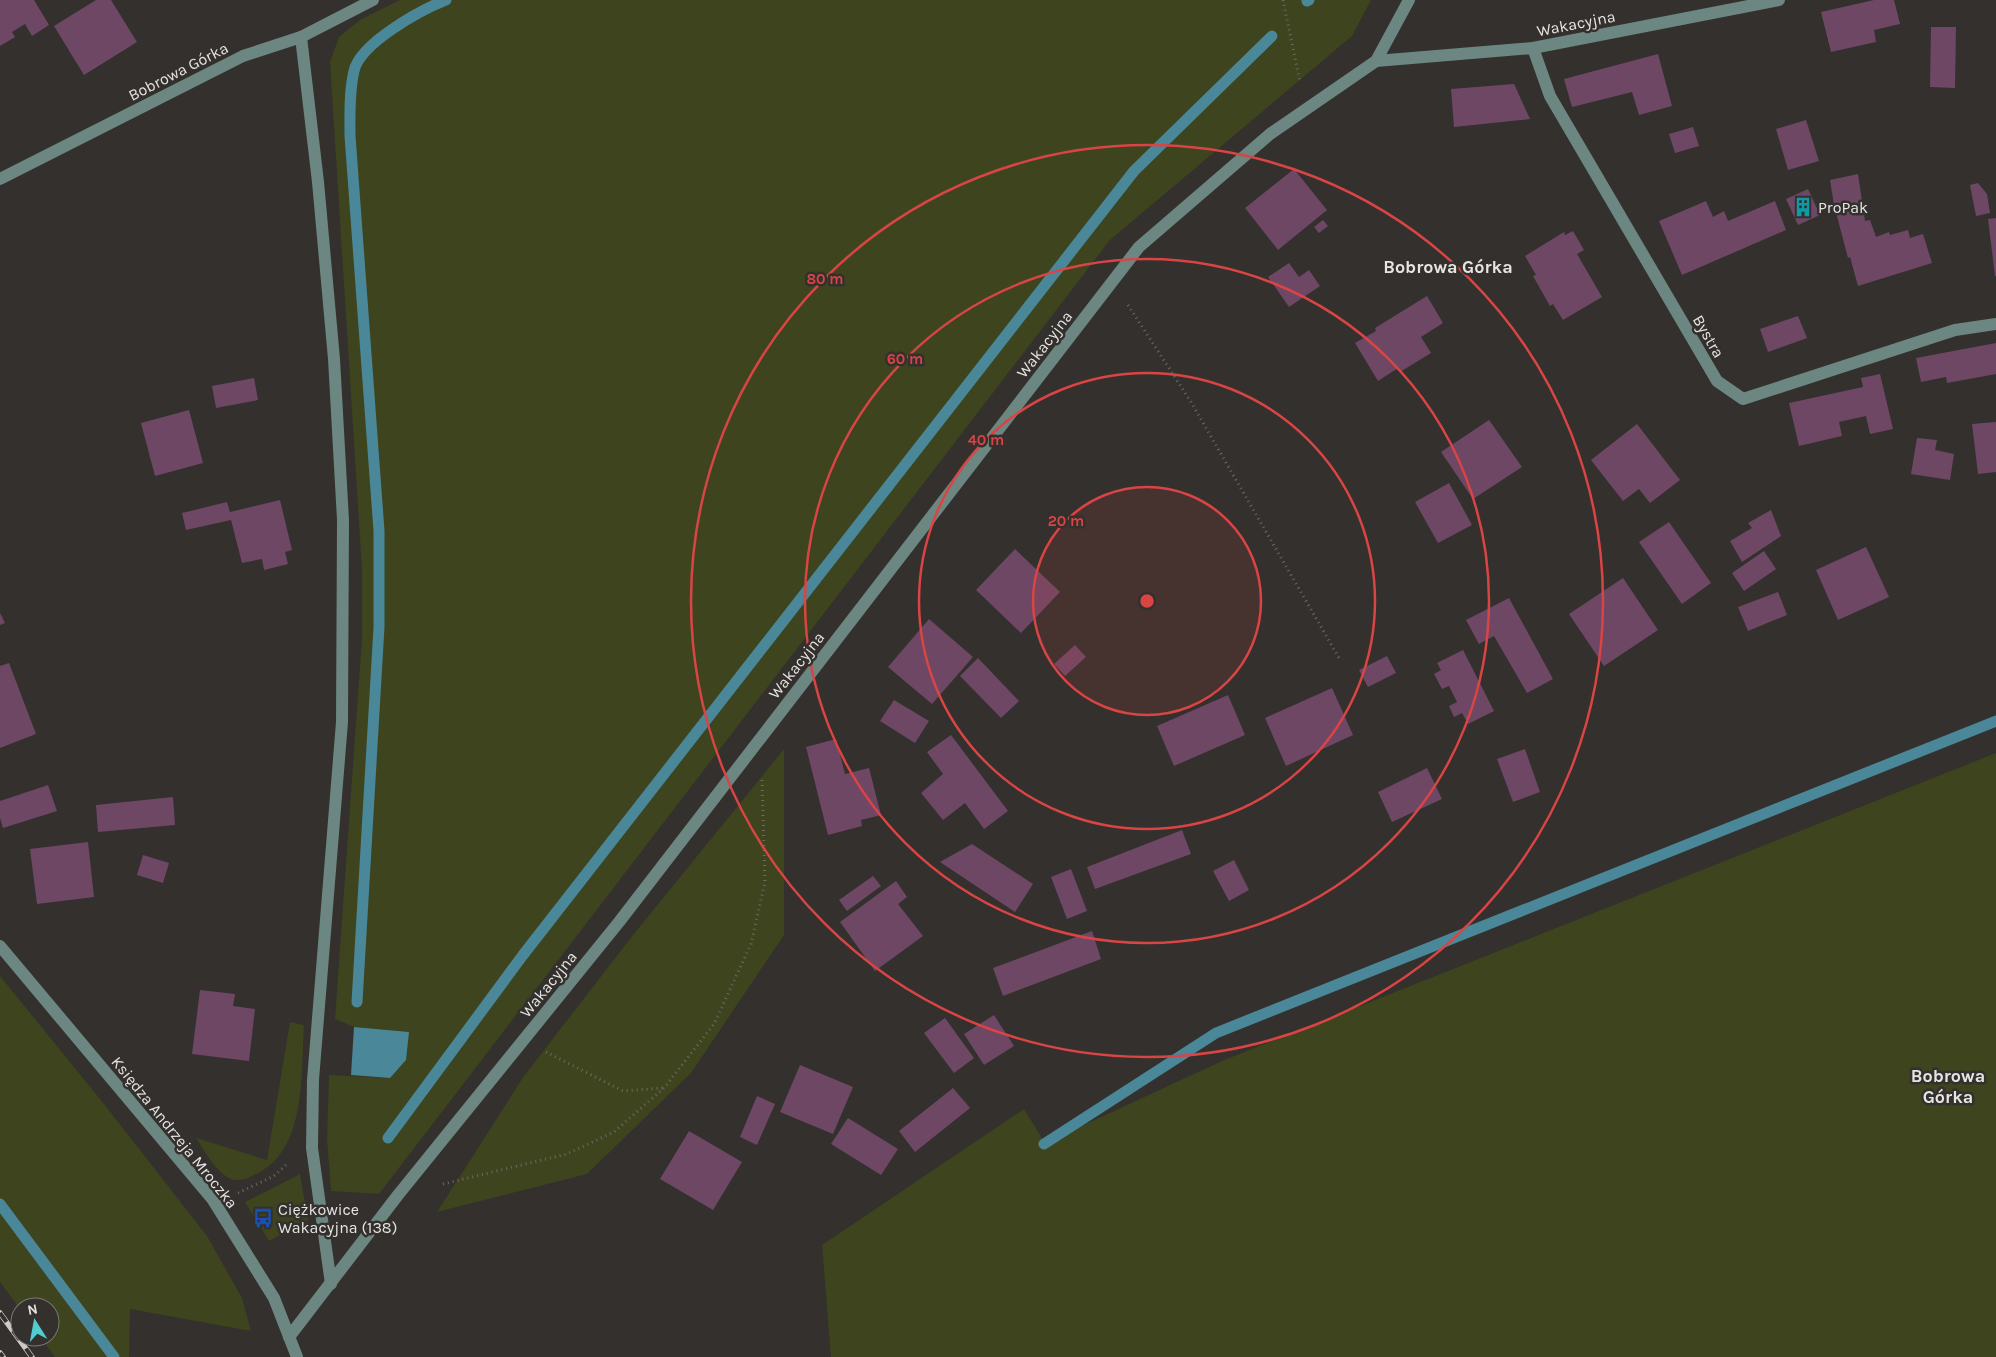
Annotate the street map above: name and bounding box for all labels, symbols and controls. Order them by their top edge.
street label: Wakacyjna [1535,7,1617,40]
street label: Bobrowa Górka [125,38,231,105]
building icon: ProPak [1792,196,1814,218]
place label: ProPak [1818,198,1868,217]
district label: Bobrowa Górka [1383,256,1513,278]
text: 80 m [806,270,844,288]
street label: Wakacyjna [1012,307,1076,382]
street label: Bystra [1689,311,1728,361]
text: 60 m [887,350,923,368]
text: 40 m [968,431,1004,449]
text: 20 m [1048,512,1084,530]
centre of rings [1138,592,1156,610]
street label: Wakacyjna [764,628,828,703]
street label: Wakacyjna [516,947,581,1021]
street label: Księdza Andrzeja Mroczka [107,1052,242,1212]
district label: Bobrowa Górka [1911,1065,1985,1108]
place label: Ciężkowice Wakacyjna (138) [278,1200,397,1237]
bus stop icon: Ciężkowice Wakacyjna (138) [252,1207,274,1229]
north arrow [10,1297,60,1347]
text: N [26,1300,39,1319]

